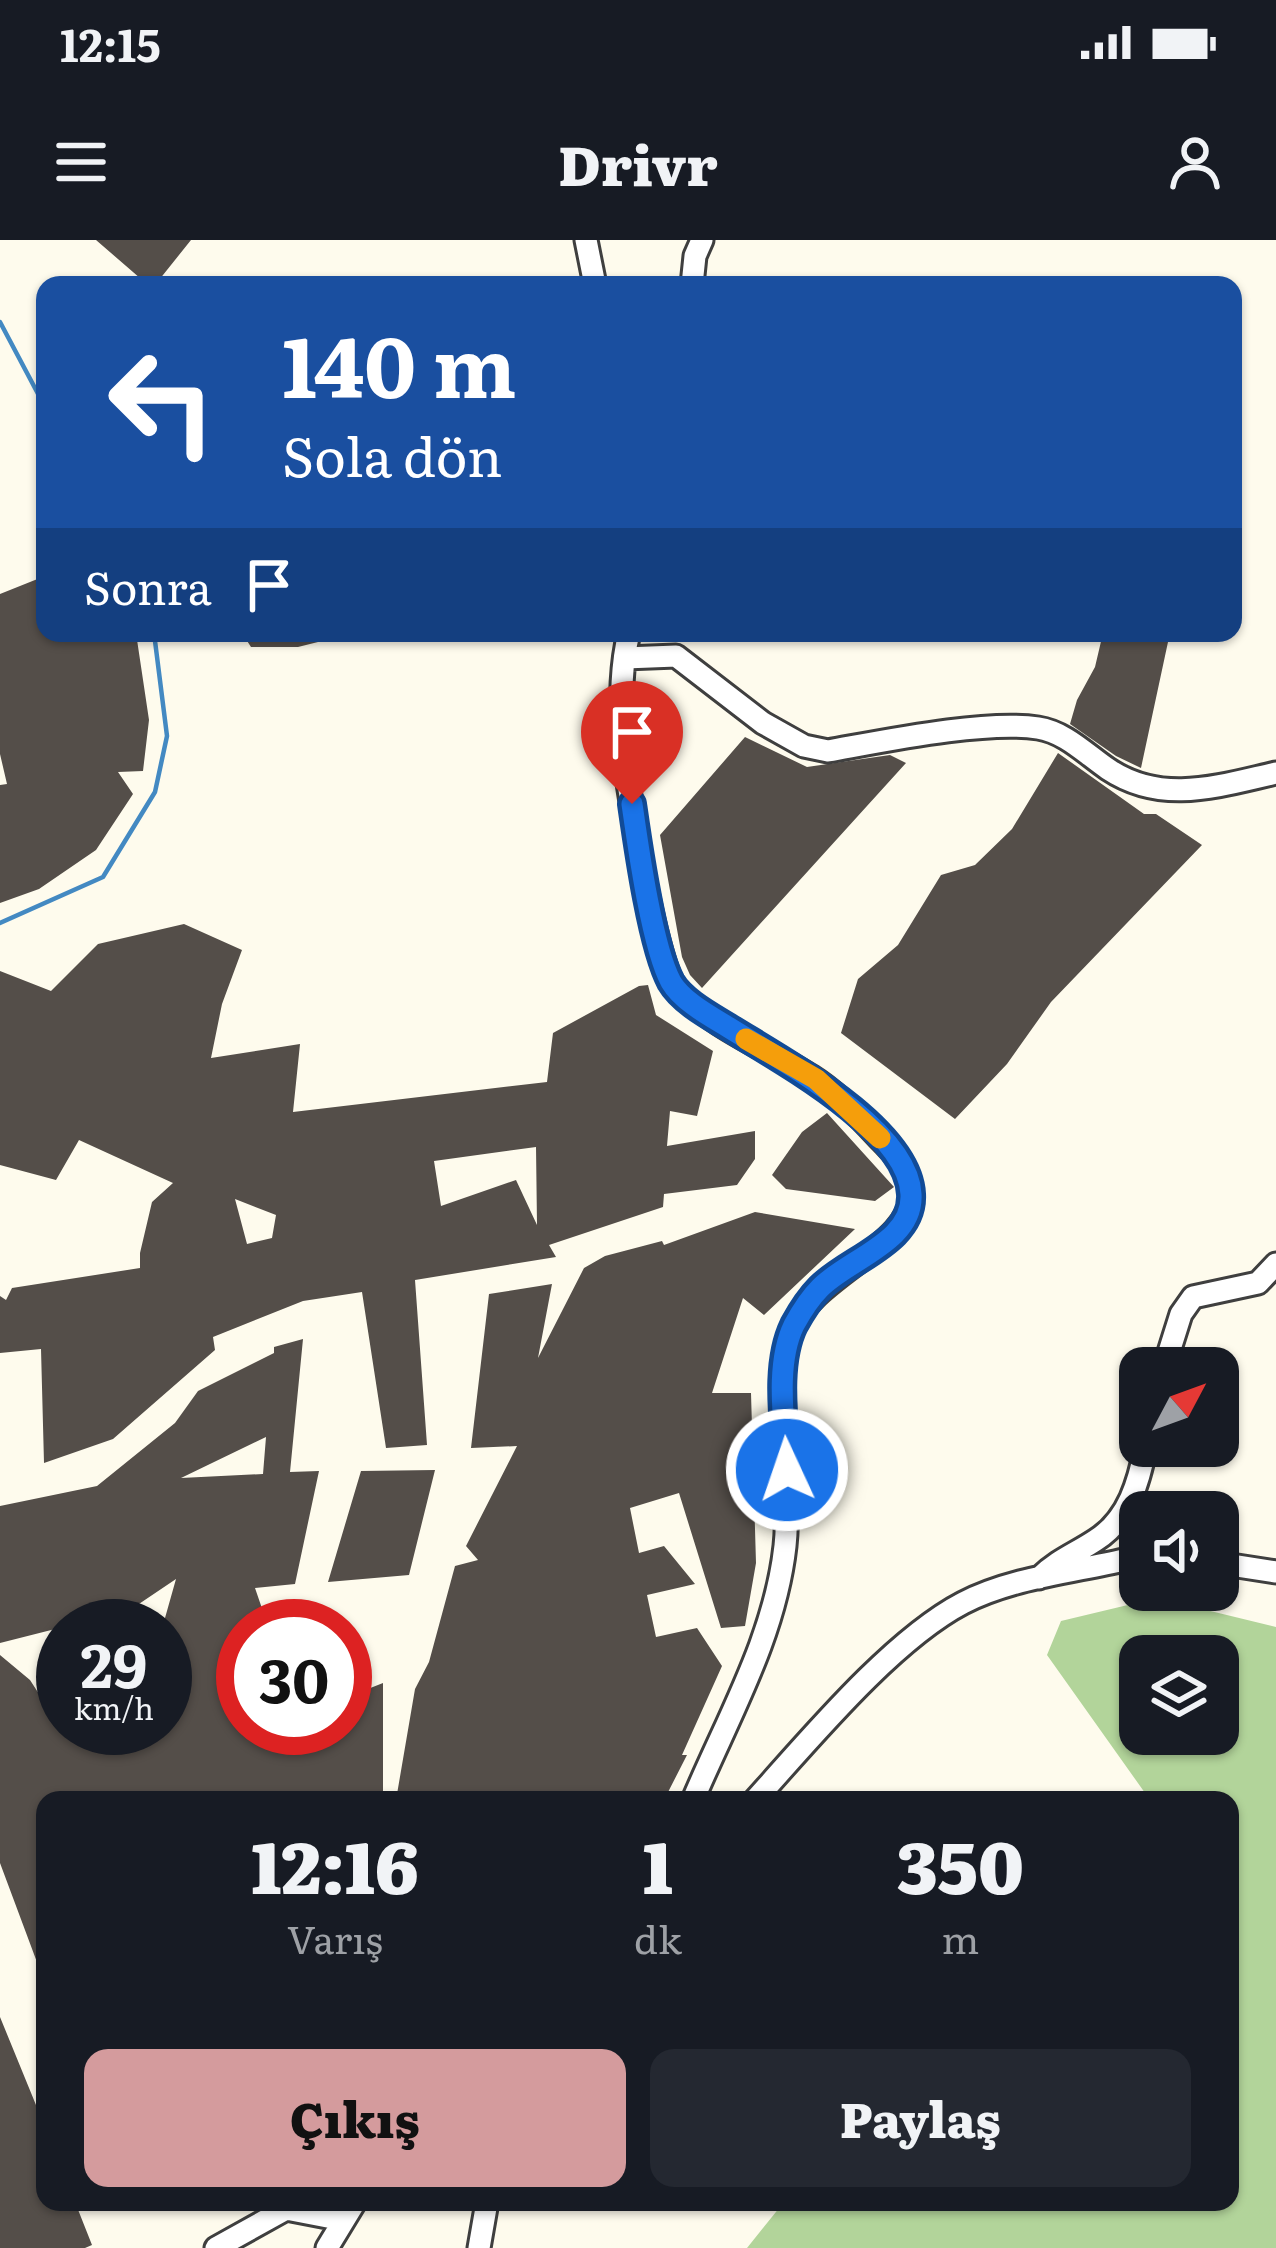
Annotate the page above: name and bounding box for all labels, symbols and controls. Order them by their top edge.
text: 12:15 [60,9,161,76]
text: Drivr [558,122,718,203]
icon: menu [48,129,114,195]
icon: person [1162,129,1228,195]
text: 140 m [282,299,517,424]
icon: left [84,324,240,480]
text: Sola dön [282,413,502,494]
text: Sonra [84,552,212,619]
icon: arrive [236,552,302,618]
pin [581,681,683,804]
icon: arrive [599,699,665,765]
north arrow [1119,1347,1239,1467]
map controls [1119,1347,1239,1755]
position arrow [724,1407,850,1533]
button: sound [1119,1491,1239,1611]
speed limit sign: 30 [216,1599,372,1755]
text: 29 [81,1617,147,1706]
button: layers [1119,1635,1239,1755]
text: km/h [74,1685,154,1729]
text: 12:16 [251,1809,419,1916]
text: 1 [643,1809,673,1916]
text: 350 [897,1809,1024,1916]
text: Varış [287,1908,383,1966]
text: dk [634,1908,682,1966]
text: m [941,1908,979,1966]
button: Çıkış [84,2049,626,2187]
button: Paylaş [650,2049,1191,2187]

